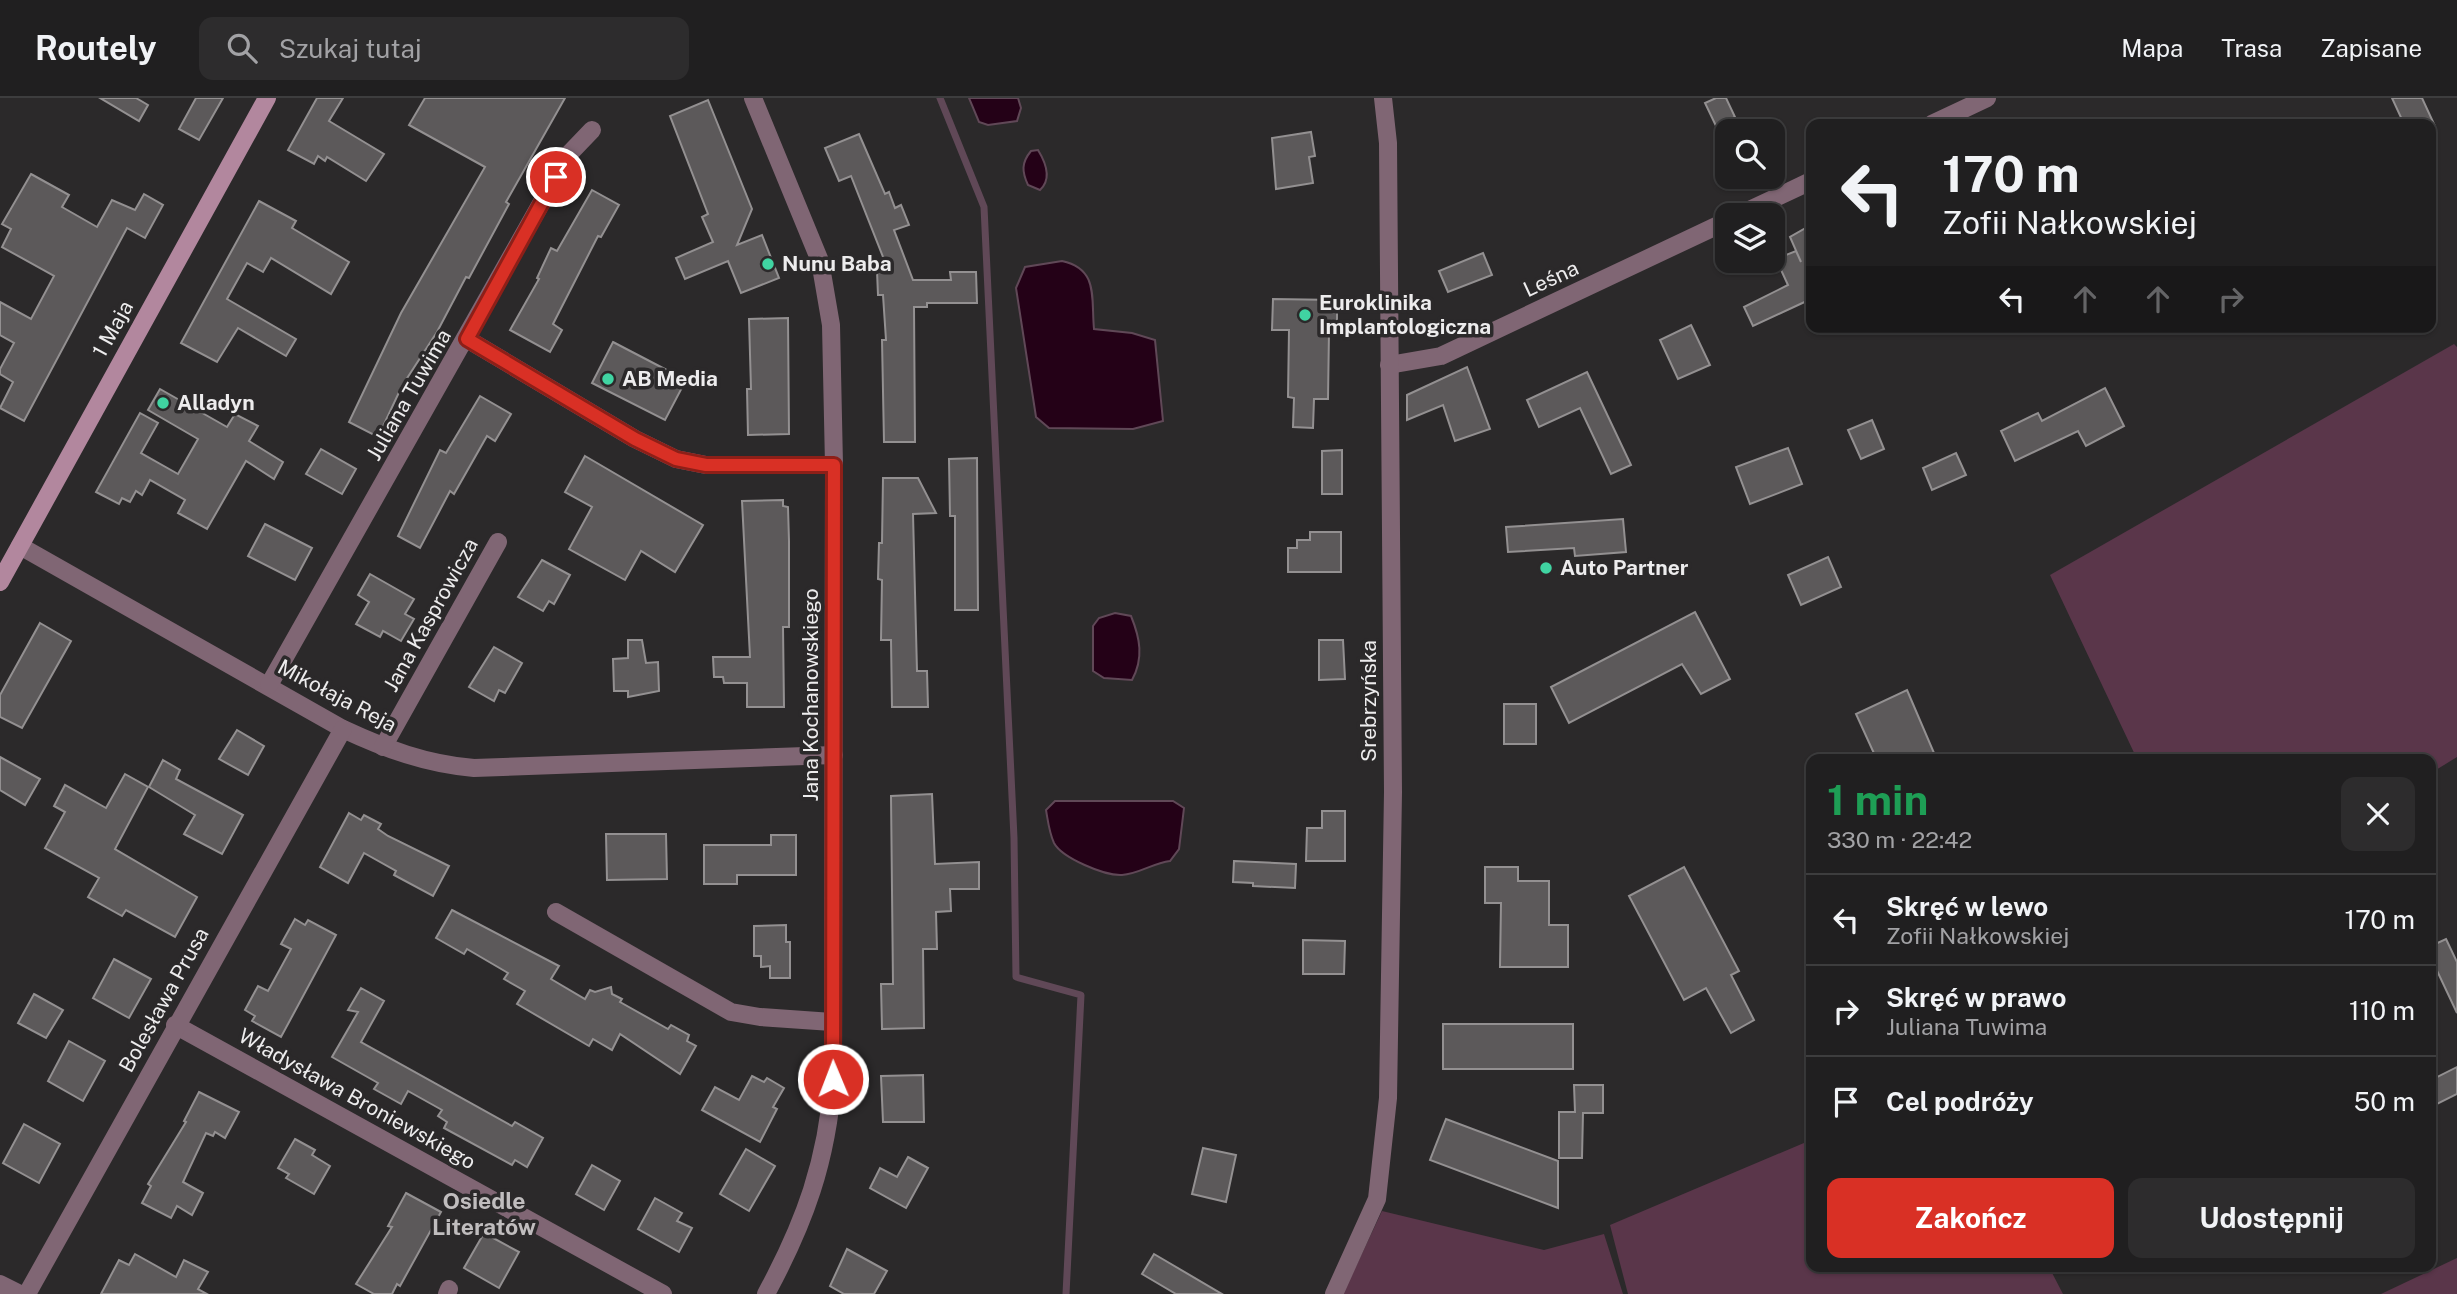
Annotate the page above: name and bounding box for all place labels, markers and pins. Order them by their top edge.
pin [526,147,586,207]
place label: Nunu Baba [782,251,892,276]
marker: Nunu Baba [760,256,776,272]
place label: Euroklinika Implantologiczna [1319,290,1491,339]
marker: Euroklinika Implantologiczna [1297,307,1313,323]
place label: AB Media [622,366,718,391]
marker: AB Media [600,371,616,387]
place label: Alladyn [177,390,255,415]
marker: Alladyn [155,395,171,411]
place label: Auto Partner [1560,555,1689,580]
marker: Auto Partner [1538,560,1554,576]

